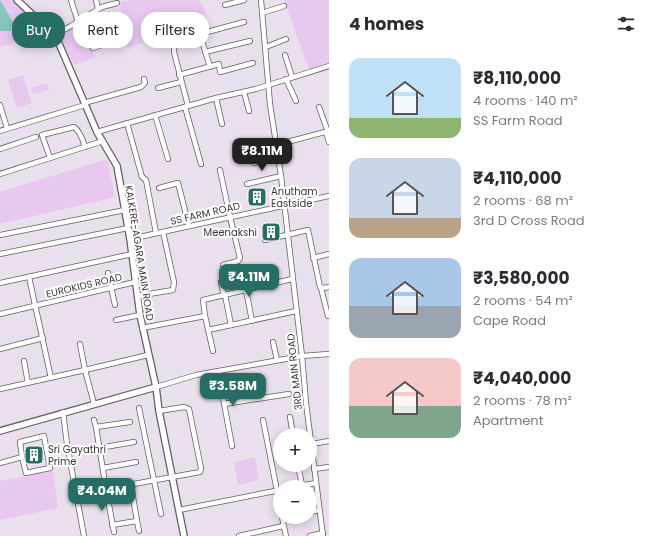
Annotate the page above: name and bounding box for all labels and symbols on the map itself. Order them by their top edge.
pin: ₹8.11M [229,138,295,172]
street label: KALKERE-AGARA MAIN ROAD [121,184,158,322]
place label: Anutham Eastside [271,184,318,211]
building icon: Anutham Eastside [246,186,268,208]
street label: SS FARM ROAD [169,198,242,229]
building icon: Meenakshi [260,221,282,243]
place label: Meenakshi [204,225,257,240]
pin: ₹4.11M [216,264,282,298]
street label: EUROKIDS ROAD [45,269,124,302]
street label: 3RD MAIN ROAD [283,333,306,411]
pin: ₹3.58M [200,373,266,407]
place label: Sri Gayathri Prime [48,442,106,469]
building icon: Sri Gayathri Prime [23,444,45,466]
pin: ₹4.04M [69,478,135,512]

